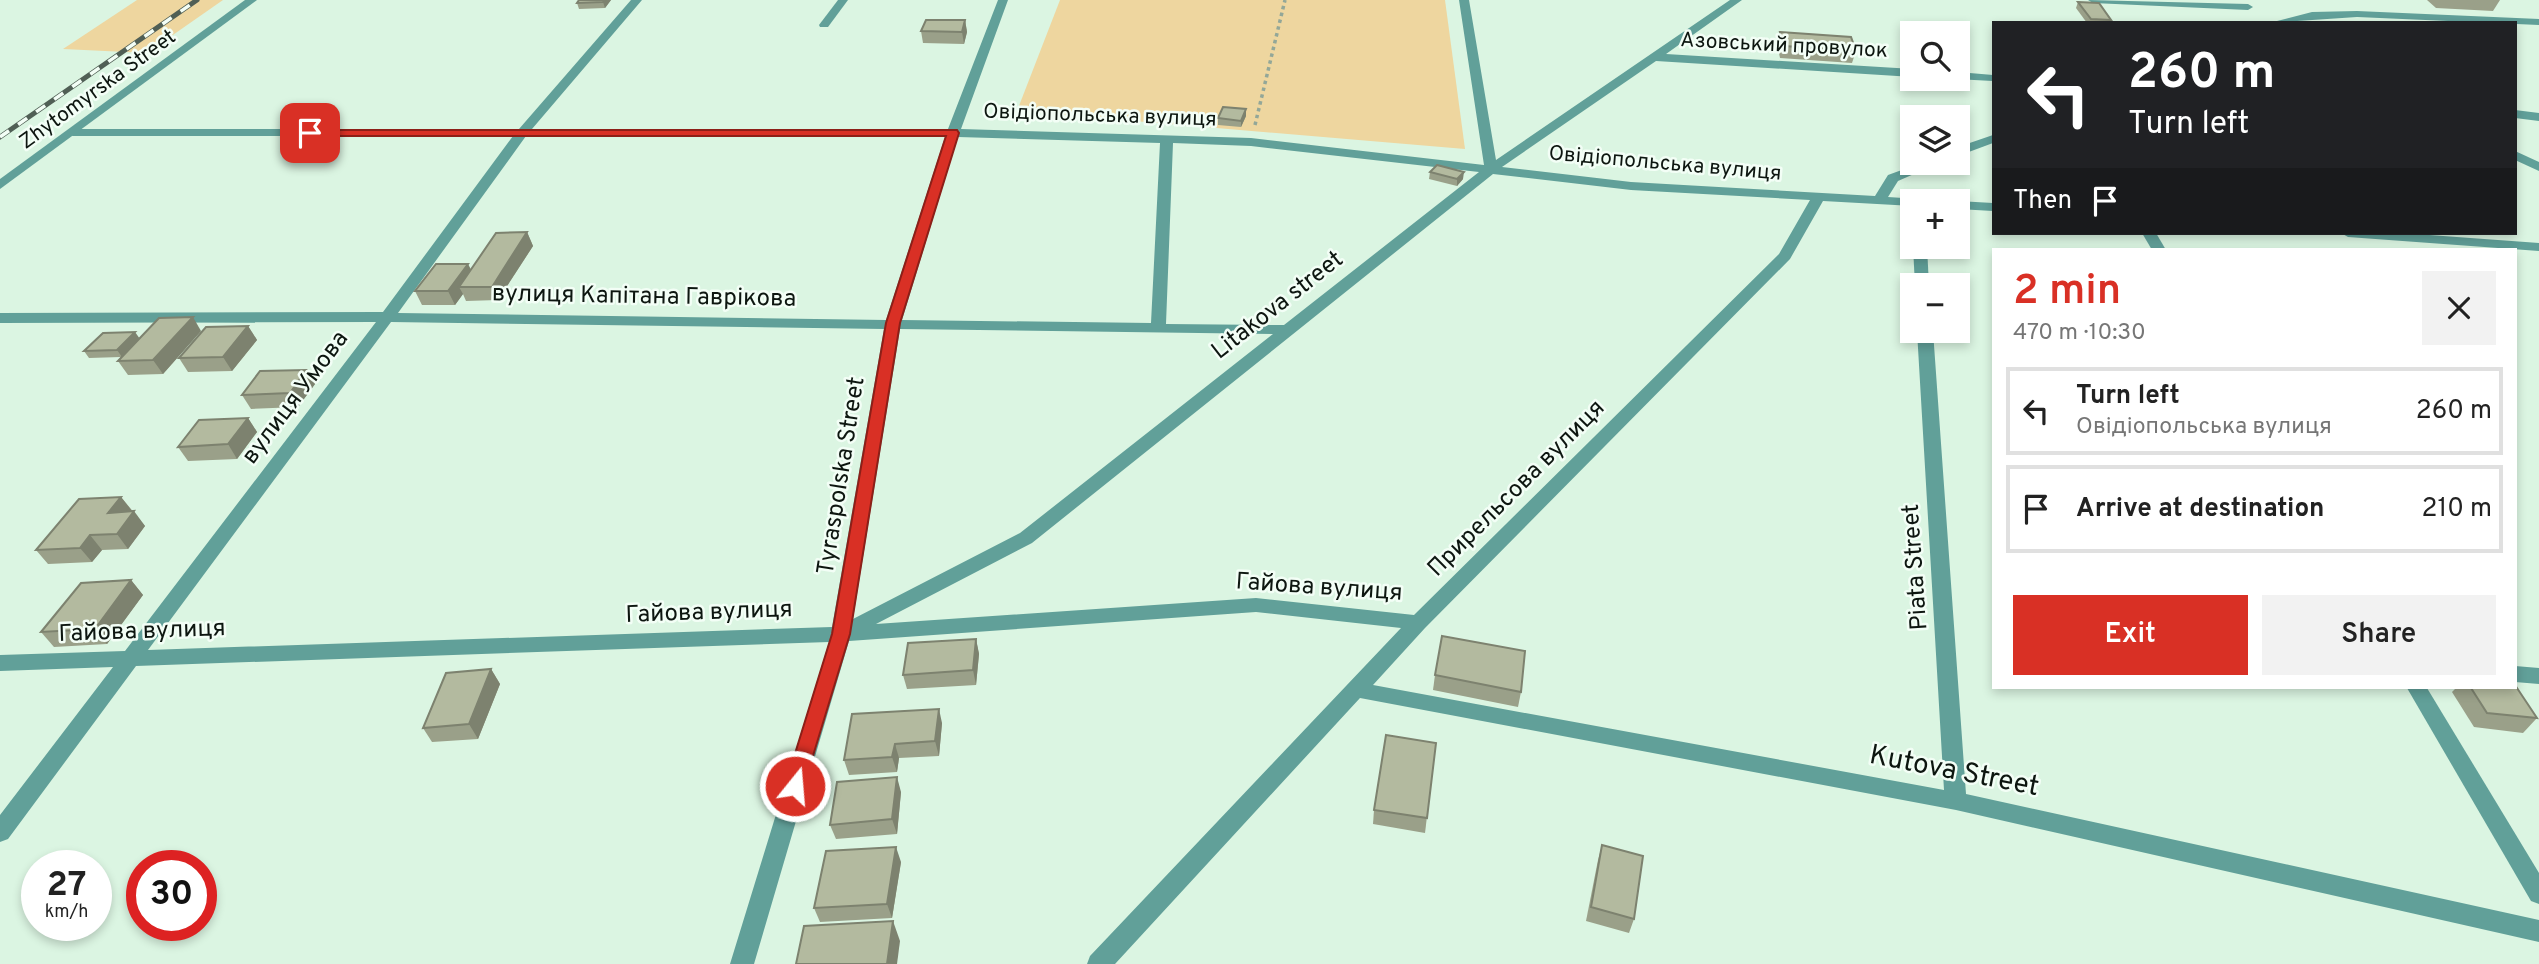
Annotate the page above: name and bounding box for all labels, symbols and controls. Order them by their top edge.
map controls [1900,21,1970,343]
button: search [1900,21,1970,91]
street label: Zhytomyrska Street [14,24,182,156]
street label: Азовський провулок [1680,27,1888,65]
text: 260 m [2128,44,2275,106]
icon: left [2013,49,2104,140]
street label: Овідіопольська вулиця [983,98,1217,134]
pin [280,103,340,163]
button: layers [1900,105,1970,175]
text: Turn left [2128,105,2249,145]
icon: arrive [291,114,329,152]
street label: Овідіопольська вулиця [1547,140,1783,188]
icon: arrive [2086,182,2124,220]
text: Then [2013,185,2072,218]
button: + [1900,189,1970,259]
street label: Litakova street [1206,245,1350,367]
text: 2 min [2013,266,2121,319]
button: close [2422,271,2496,345]
button: − [1900,273,1970,343]
street label: вулиця Капітана Гаврікова [492,279,796,315]
text: 470 m · 10:30 [2013,319,2146,348]
street label: вулиця Умова [236,325,356,471]
street label: Tyraspolska Street [812,375,872,577]
text: Turn left [2076,380,2180,413]
icon: left [2017,392,2055,430]
street label: Прирельсова вулиця [1422,394,1612,584]
text: 260 m [2416,395,2492,428]
text: Овідіопольська вулиця [2076,413,2332,442]
icon: arrive [2017,490,2055,528]
text: Arrive at destination [2076,493,2324,526]
text: 210 m [2422,493,2492,526]
street label: Piata Street [1897,503,1935,631]
street label: Гайова вулиця [1235,567,1403,609]
street label: Гайова вулиця [625,595,793,631]
button: Exit [2013,595,2248,675]
button: Share [2262,595,2496,675]
street label: Гайова вулиця [58,614,226,650]
street label: Kutova Street [1866,738,2042,806]
position arrow [758,749,832,823]
speed limit sign: 30 [126,850,217,941]
text: 27 [47,864,86,908]
text: km/h [45,901,88,924]

